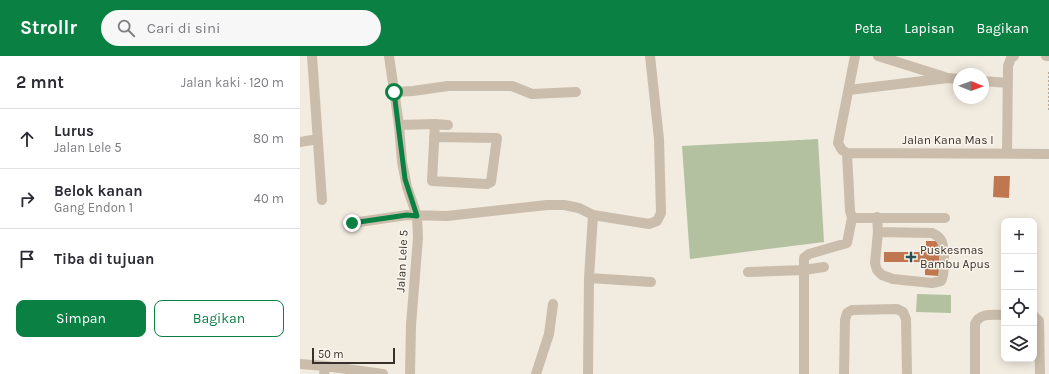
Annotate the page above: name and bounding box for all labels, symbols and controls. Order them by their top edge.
search box [101,10,381,46]
text: Strollr [20,17,77,39]
icon: search [115,17,137,39]
text: Cari di sini [147,19,221,37]
text: Peta [854,20,882,37]
text: Lapisan [904,20,954,37]
text: Bagikan [976,20,1029,37]
north arrow [953,68,989,104]
text: 2 mnt [16,72,64,92]
text: Jalan kaki · 120 m [181,75,284,90]
route start [385,83,403,101]
text: Lurus [54,122,94,140]
icon: ahead [16,128,38,150]
text: 80 m [253,131,284,146]
street label: Jalan Kana Mas I [902,133,994,147]
text: Jalan Lele 5 [54,140,122,155]
text: Belok kanan [54,182,143,200]
icon: right [16,188,38,210]
text: 40 m [254,191,284,206]
text: Gang Endon 1 [54,200,133,215]
route end [343,214,361,232]
map controls [1001,218,1037,362]
button: + [1001,218,1037,254]
street label: Jalan Lele 5 [393,229,411,293]
place label: Puskesmas Bambu Apus [920,243,990,271]
icon: arrive [16,248,38,270]
text: Tiba di tujuan [54,250,154,268]
marker: Puskesmas Bambu Apus [905,251,917,263]
button: − [1001,254,1037,290]
button: locate [1001,290,1037,326]
button: Simpan [16,300,146,337]
button: Bagikan [154,300,284,337]
button: layers [1001,326,1037,362]
scale bar [312,346,395,365]
text: 50 m [318,348,344,361]

